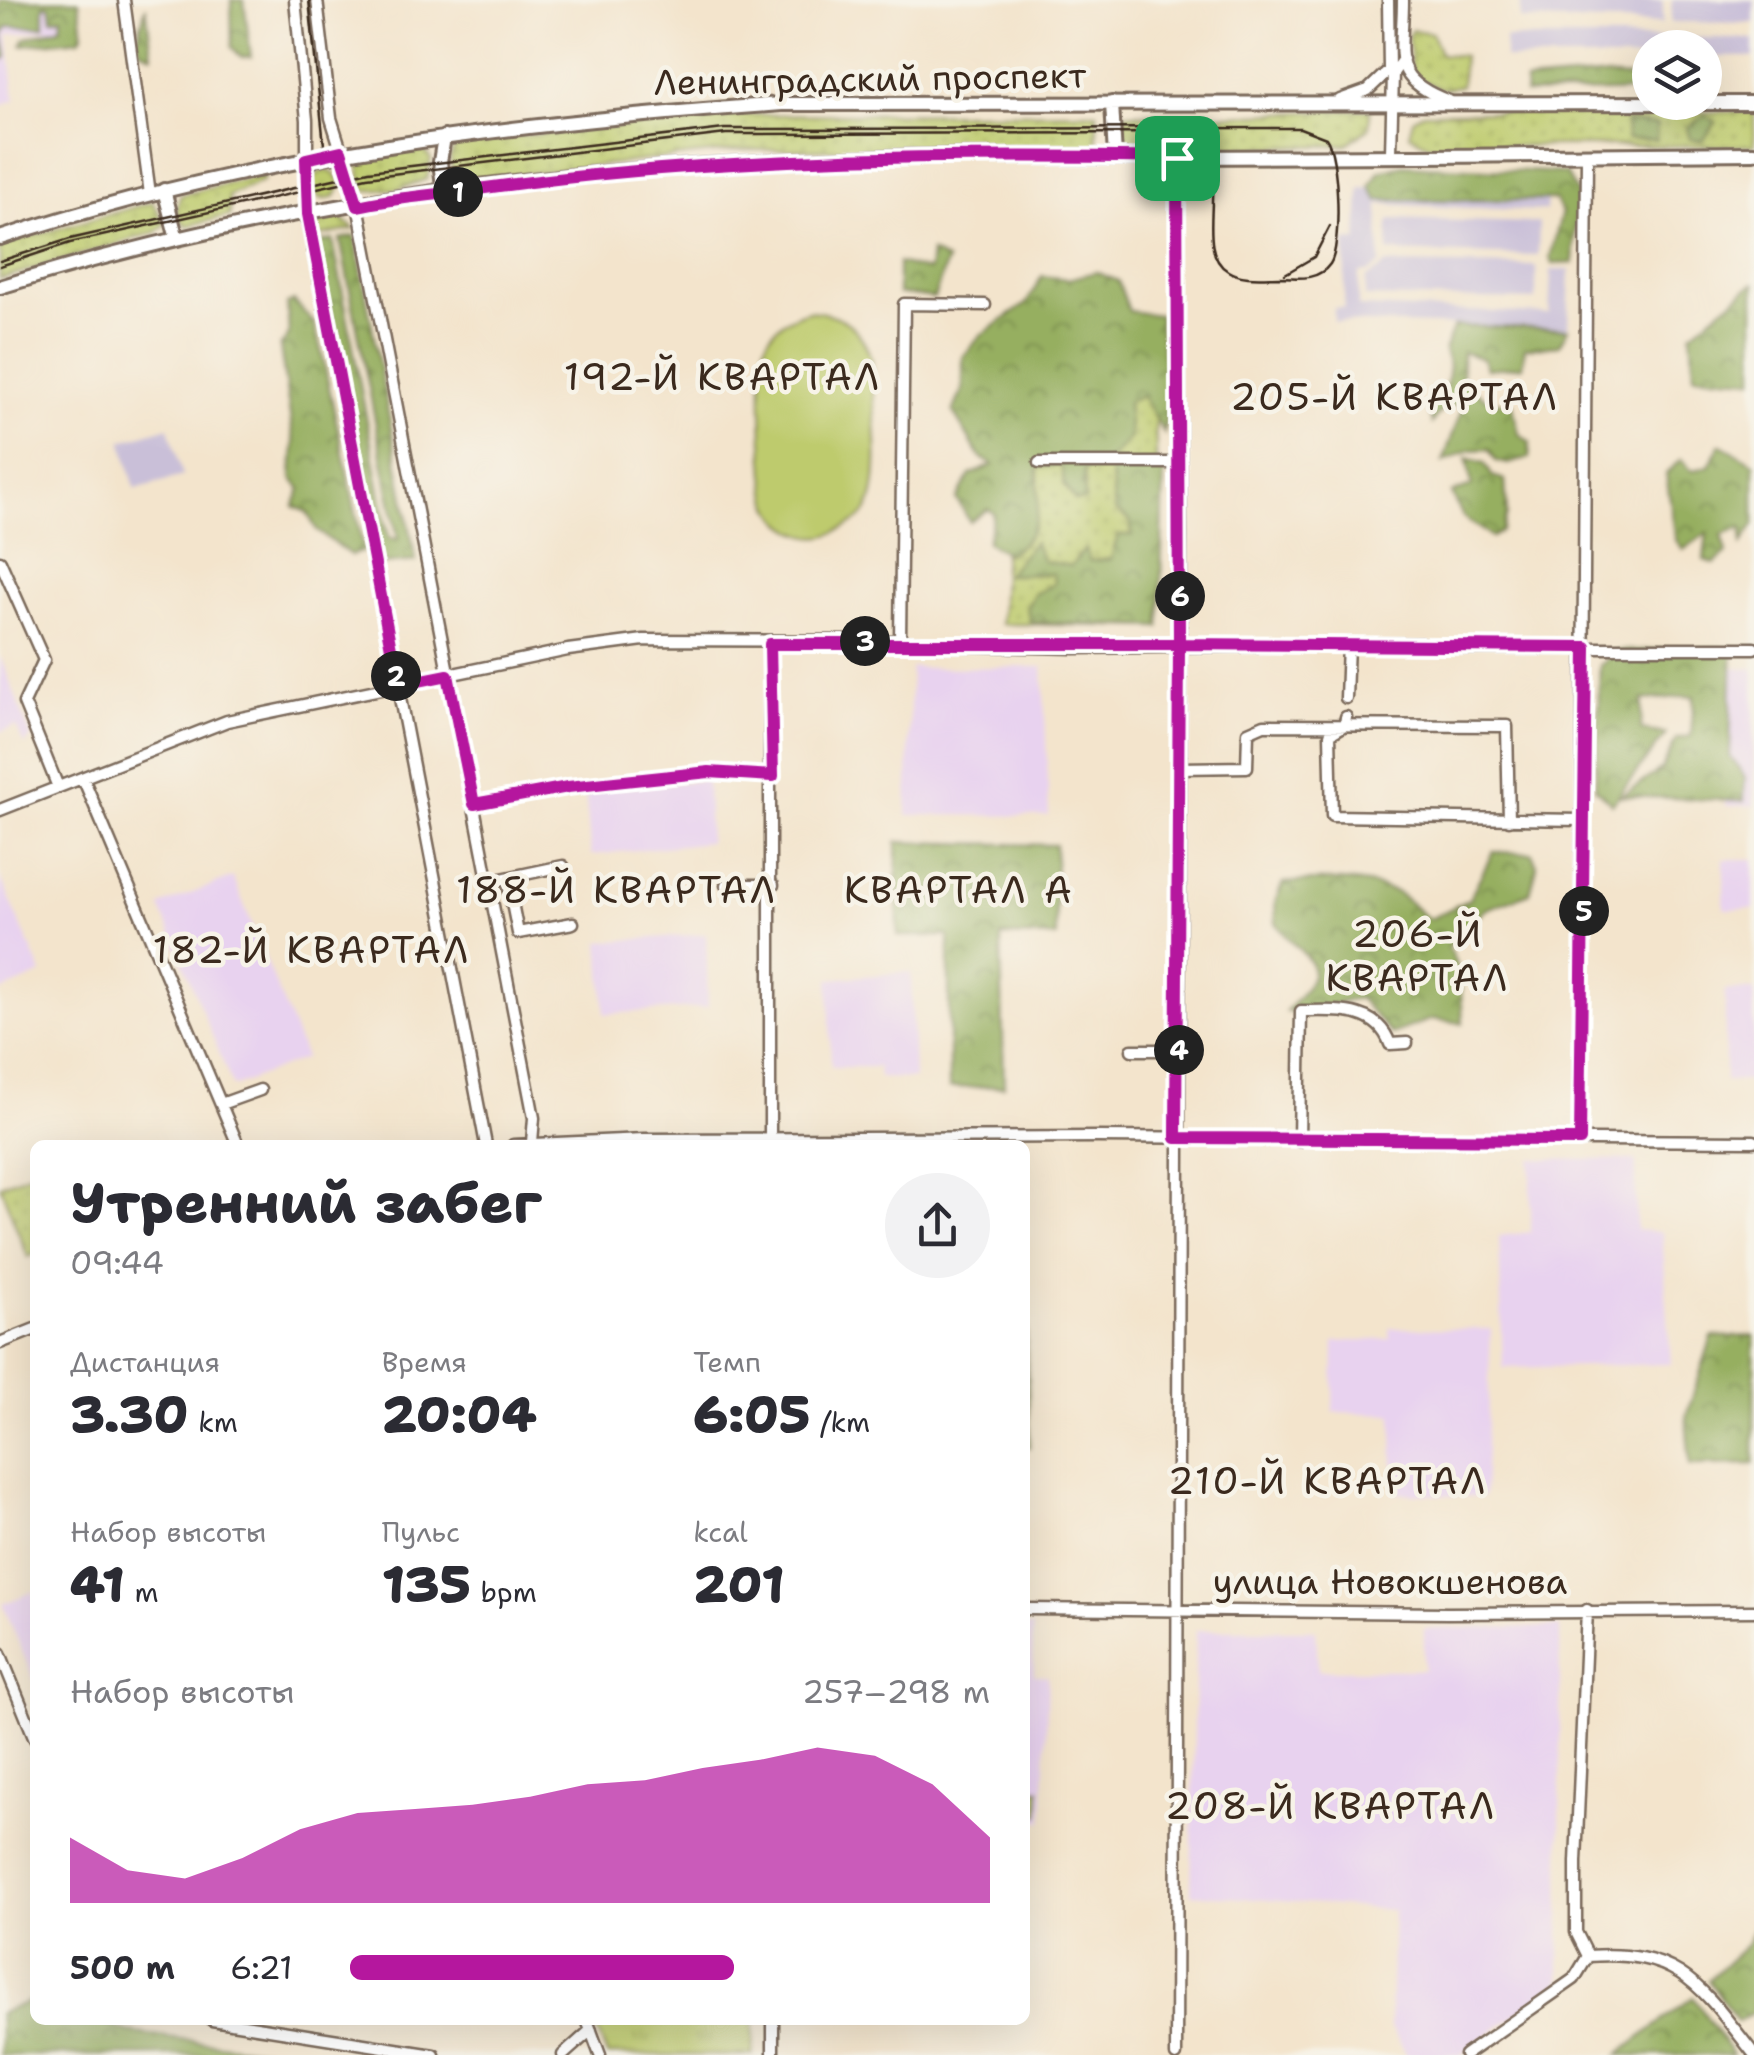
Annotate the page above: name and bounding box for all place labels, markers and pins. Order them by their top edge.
pin [1135,116,1220,201]
pin: 1 [433,167,483,217]
pin: 6 [1155,571,1205,621]
pin: 3 [840,616,890,666]
pin: 2 [371,651,421,701]
pin: 5 [1559,886,1609,936]
pin: 4 [1154,1025,1204,1075]

